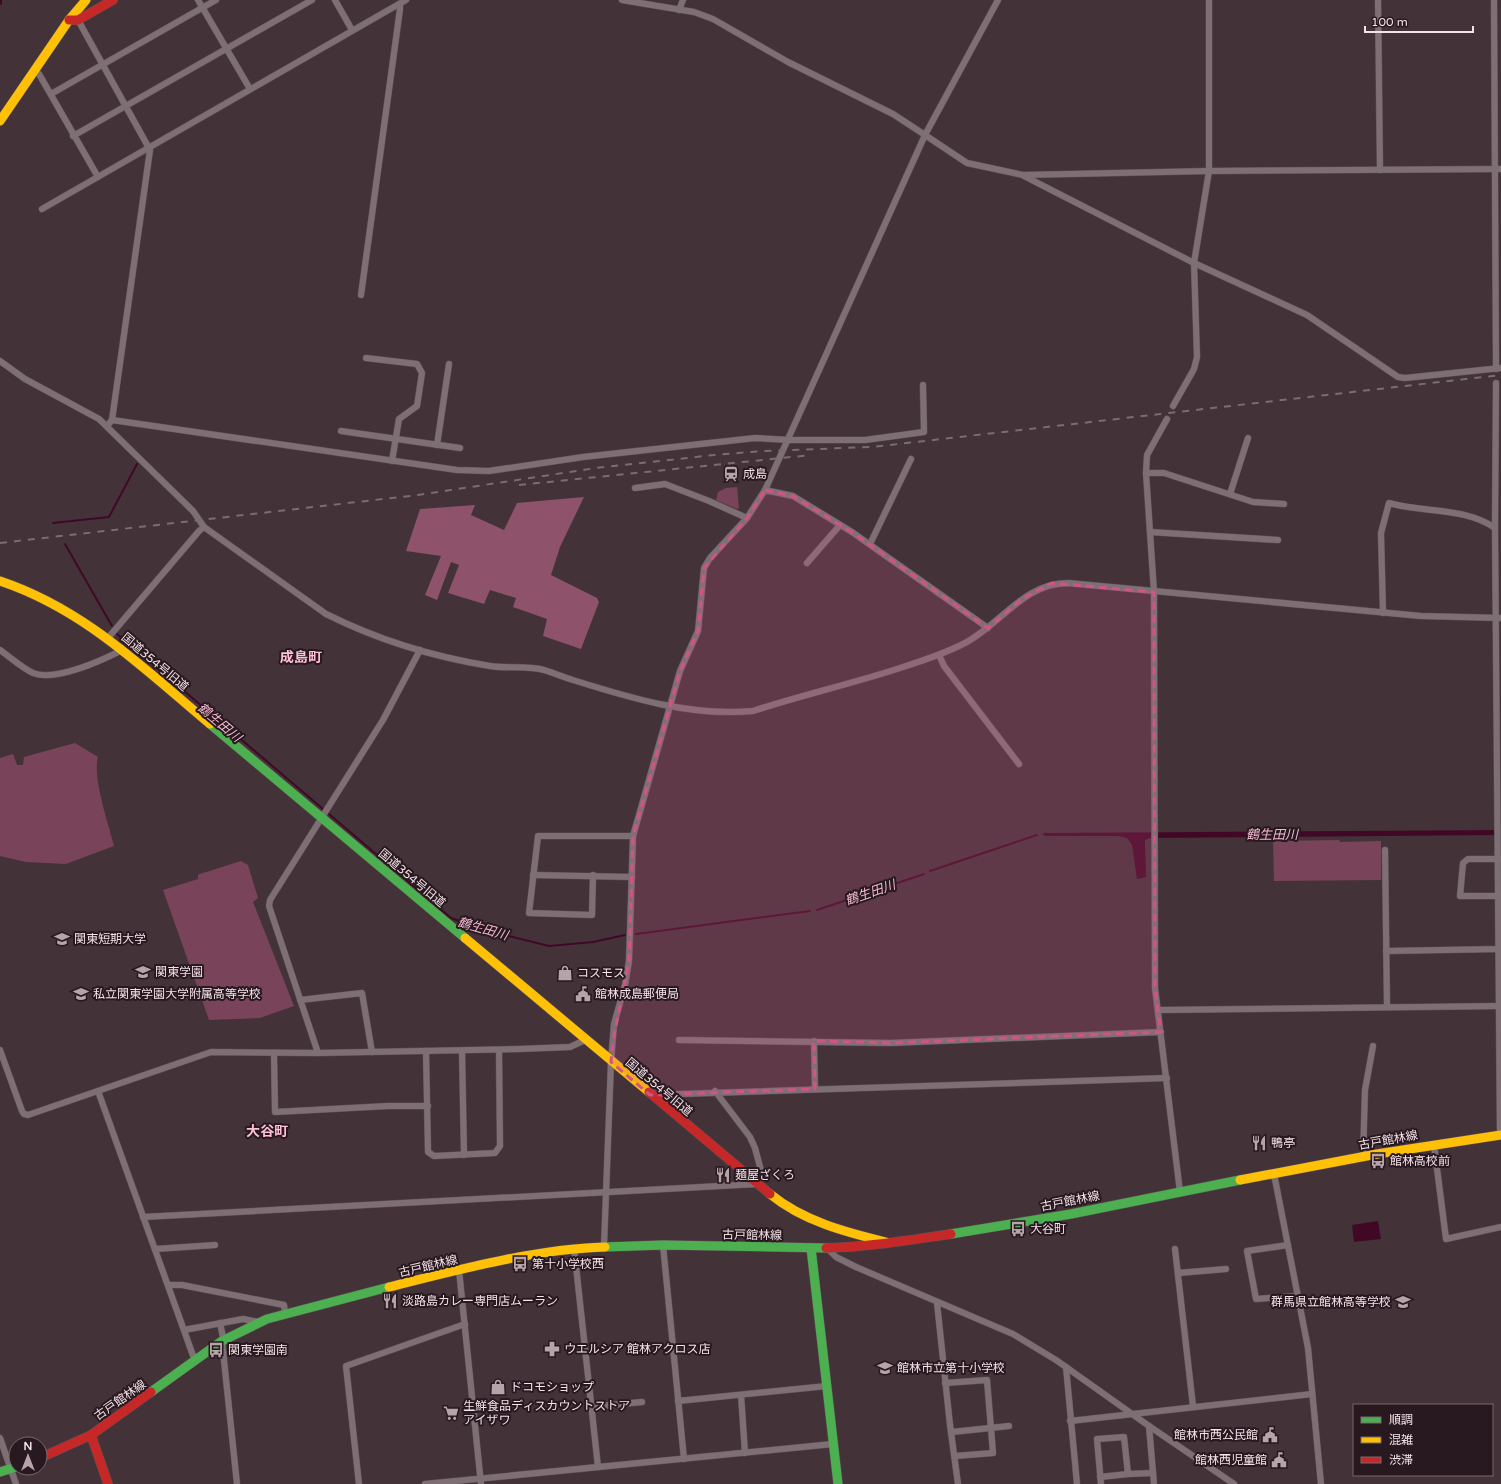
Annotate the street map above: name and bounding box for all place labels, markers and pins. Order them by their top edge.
station icon: 成島 [722,465,740,483]
place label: 成島 [743,467,767,481]
school or university icon: 関東短期大学 [53,930,71,948]
place label: 関東短期大学 [74,932,146,946]
school or university icon: 関東学園 [134,963,152,981]
shop icon: コスモス [556,964,574,982]
place label: 関東学園 [155,965,203,979]
place label: コスモス [577,966,625,980]
school or university icon: 私立関東学園大学附属高等学校 [72,985,90,1003]
public building icon: 館林成島郵便局 [574,985,592,1003]
place label: 私立関東学園大学附属高等学校 [93,987,261,1001]
place label: 館林成島郵便局 [595,987,679,1001]
restaurant icon: 鴨亭 [1250,1134,1268,1152]
place label: 鴨亭 [1271,1136,1295,1150]
bus stop icon: 館林高校前 [1369,1152,1387,1170]
place label: 館林高校前 [1390,1154,1450,1168]
restaurant icon: 麺屋ざくろ [714,1166,732,1184]
place label: 麺屋ざくろ [735,1168,795,1182]
bus stop icon: 大谷町 [1009,1220,1027,1238]
place label: 大谷町 [1030,1222,1066,1236]
bus stop icon: 第十小学校西 [511,1255,529,1273]
place label: 第十小学校西 [532,1257,604,1271]
restaurant icon: 淡路島カレー専門店ムーラン [381,1292,399,1310]
school or university icon: 群馬県立館林高等学校 [1394,1293,1412,1311]
place label: 淡路島カレー専門店ムーラン [402,1294,558,1308]
place label: 群馬県立館林高等学校 [1271,1295,1391,1309]
pharmacy icon: ウエルシア 館林アクロス店 [543,1340,561,1358]
bus stop icon: 関東学園南 [207,1341,225,1359]
place label: ウエルシア 館林アクロス店 [564,1342,711,1356]
place label: 関東学園南 [228,1343,288,1357]
school or university icon: 館林市立第十小学校 [876,1359,894,1377]
place label: 館林市立第十小学校 [897,1361,1005,1375]
shop icon: ドコモショップ [489,1378,507,1396]
place label: ドコモショップ [510,1380,594,1394]
place label: 生鮮食品ディスカウントストア アイザワ [463,1399,630,1427]
supermarket icon: 生鮮食品ディスカウントストア アイザワ [442,1404,460,1422]
public building icon: 館林市西公民館 [1261,1426,1279,1444]
place label: 館林市西公民館 [1174,1428,1258,1442]
public building icon: 館林西児童館 [1270,1451,1288,1469]
place label: 館林西児童館 [1195,1453,1267,1467]

